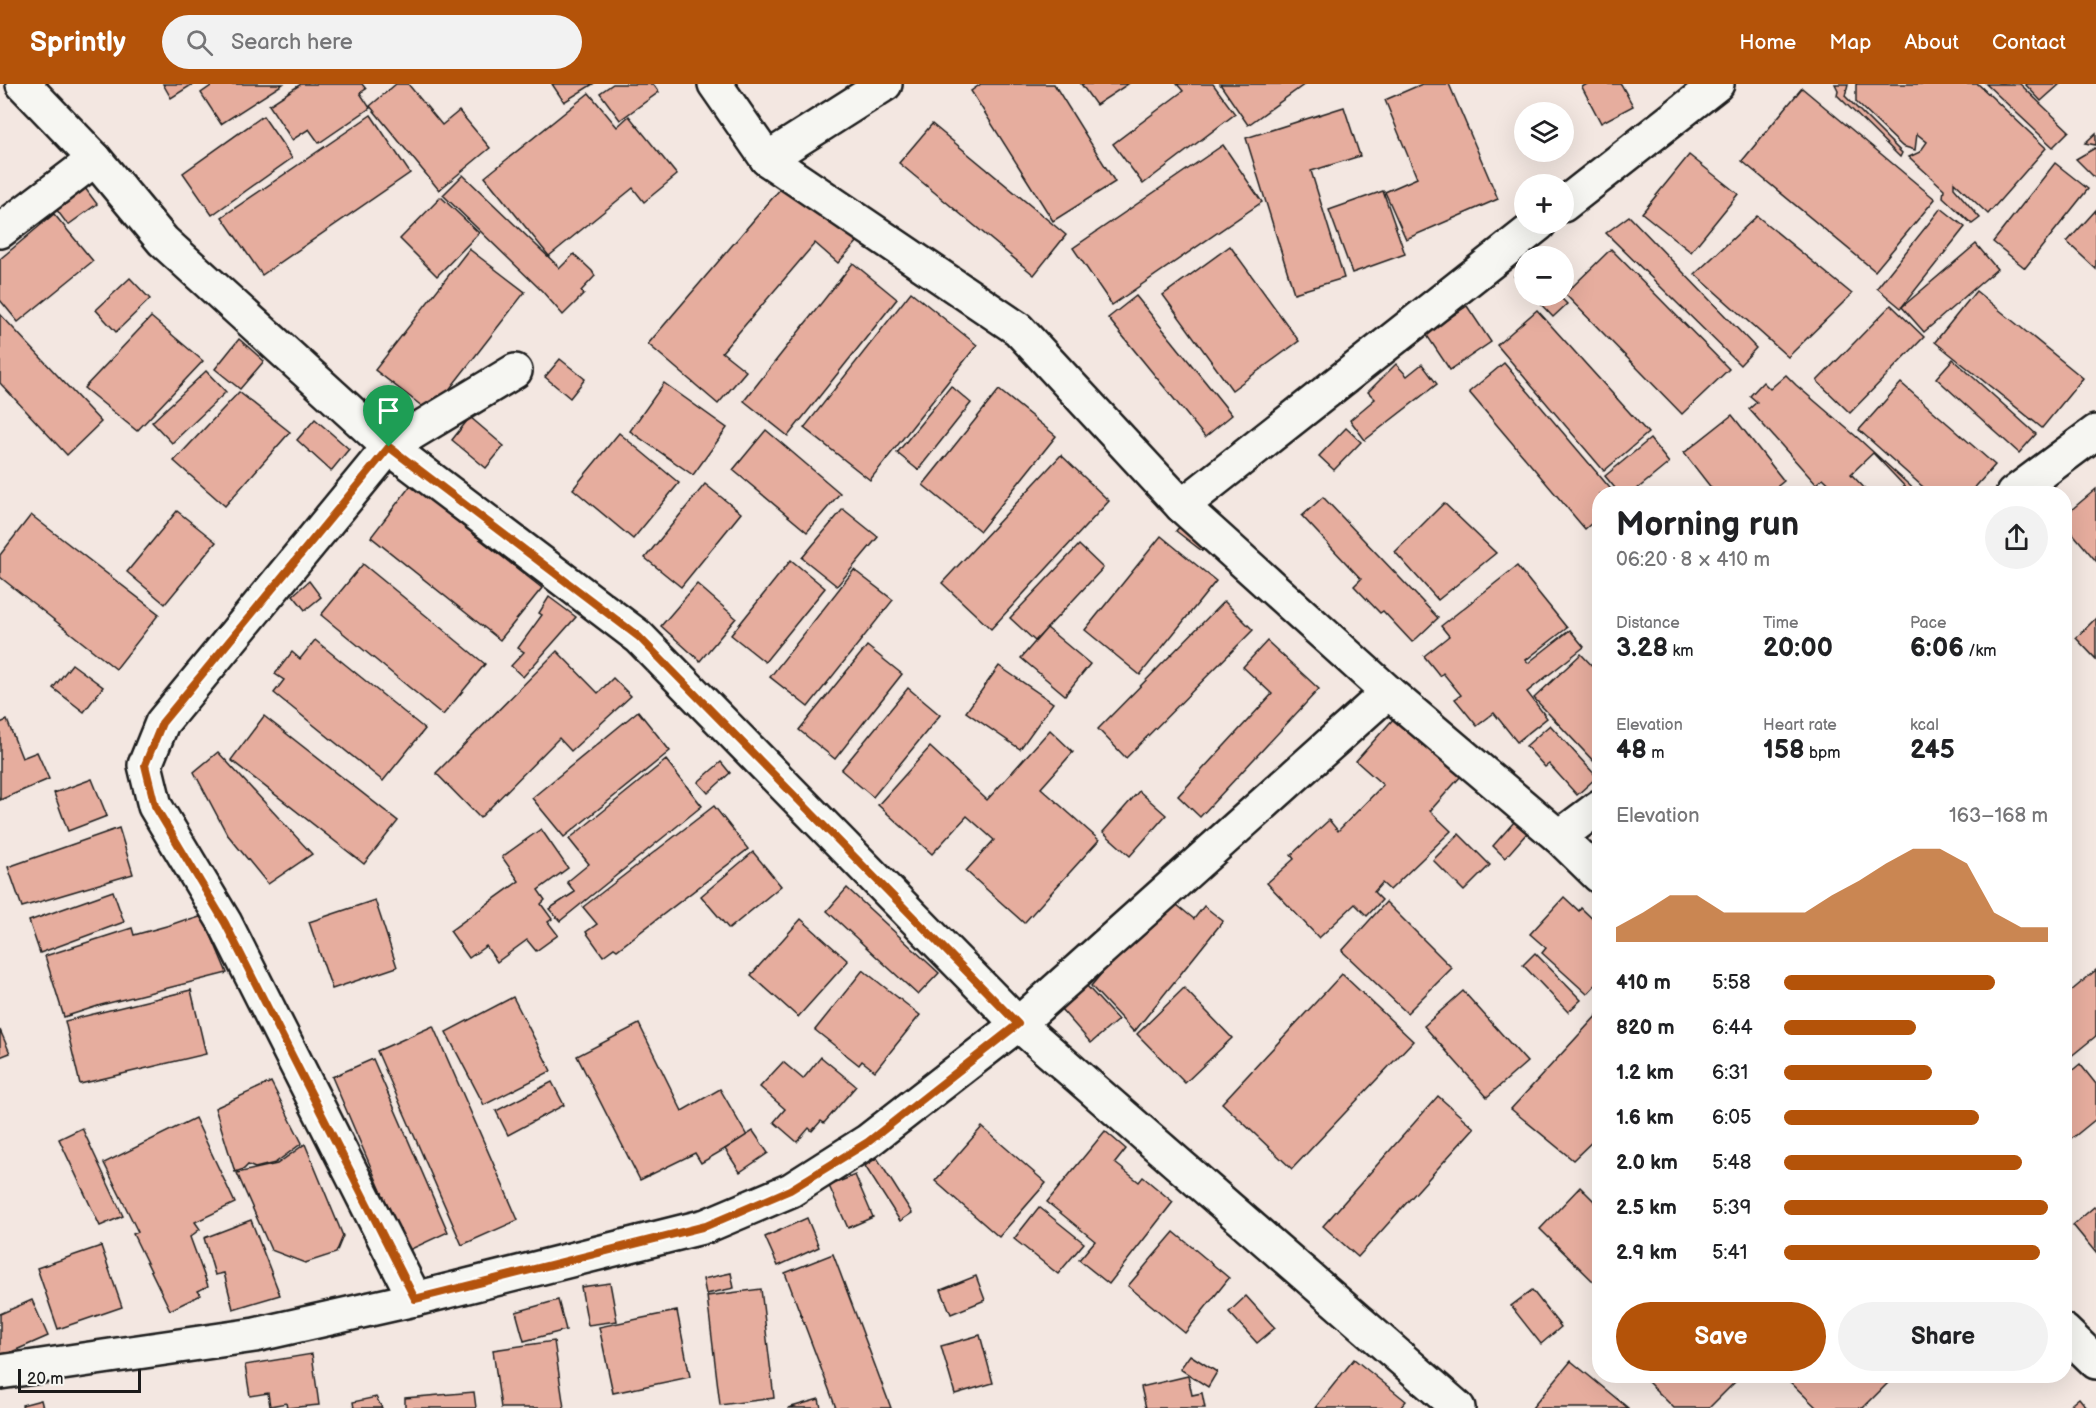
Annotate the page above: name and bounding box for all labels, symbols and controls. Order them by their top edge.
search box [162,15,582,69]
text: Sprintly [30,26,126,59]
icon: search [183,26,216,59]
text: Search here [231,29,353,56]
text: Home [1739,30,1796,55]
text: Map [1829,30,1871,55]
text: About [1904,30,1959,55]
text: Contact [1992,30,2066,55]
map controls [1514,102,1574,306]
button: layers [1514,102,1574,162]
button: + [1514,174,1574,234]
button: − [1514,246,1574,306]
pin [363,385,414,447]
icon: arrive [372,394,405,427]
text: Morning run [1616,505,1799,545]
button: share [1985,506,2048,569]
text: 06:20 · 8 × 410 m [1616,548,1770,572]
text: Distance [1616,614,1680,633]
text: Time [1763,614,1798,633]
text: Pace [1910,614,1946,633]
text: 3.28 [1616,633,1668,664]
text: 20:00 [1763,633,1833,664]
text: 6:06 [1910,633,1964,664]
text: km [1668,642,1694,661]
text: /km [1964,642,1997,661]
text: Elevation [1616,716,1683,735]
text: Heart rate [1763,716,1837,735]
text: kcal [1910,716,1939,735]
text: 48 [1616,735,1647,766]
text: 158 [1763,735,1805,766]
text: 245 [1910,735,1955,766]
text: m [1647,744,1665,763]
text: bpm [1805,744,1840,763]
text: Elevation [1616,804,1699,828]
text: 163–168 m [1949,804,2048,828]
text: 410 m [1616,971,1671,995]
text: 5:58 [1712,971,1751,995]
text: 820 m [1616,1016,1675,1040]
text: 6:44 [1712,1016,1753,1040]
text: 1.2 km [1616,1061,1674,1085]
text: 6:31 [1712,1061,1748,1085]
text: 1.6 km [1616,1106,1674,1130]
text: 6:05 [1712,1106,1751,1130]
text: 2.0 km [1616,1151,1678,1175]
text: 5:48 [1712,1151,1751,1175]
text: 2.5 km [1616,1196,1677,1220]
text: 5:39 [1712,1196,1751,1220]
text: 2.9 km [1616,1241,1677,1265]
text: 5:41 [1712,1241,1747,1265]
button: Save [1616,1302,1826,1371]
button: Share [1838,1302,2048,1371]
scale bar [18,1366,141,1394]
text: 20 m [27,1370,63,1389]

